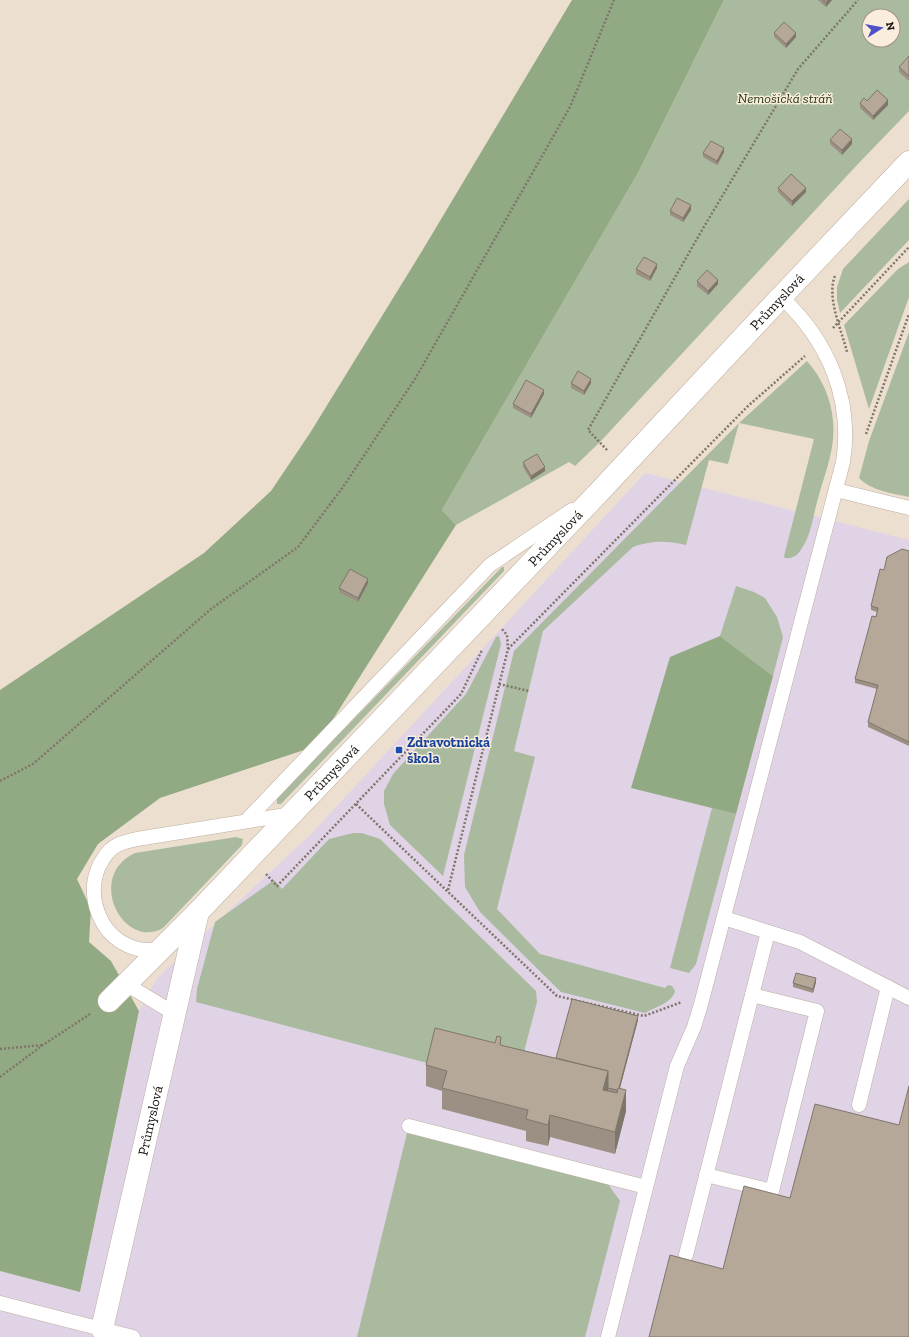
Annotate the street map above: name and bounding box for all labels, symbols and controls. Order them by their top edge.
north arrow [861,8,901,48]
text: N [883,21,898,32]
park label: Nemošická stráň [737,90,833,107]
street label: Průmyslová [746,270,808,333]
street label: Průmyslová [524,506,586,570]
place label: Zdravotnická škola [407,734,490,767]
street label: Průmyslová [301,741,362,804]
marker: Zdravotnická škola [394,745,404,755]
street label: Průmyslová [134,1084,166,1157]

